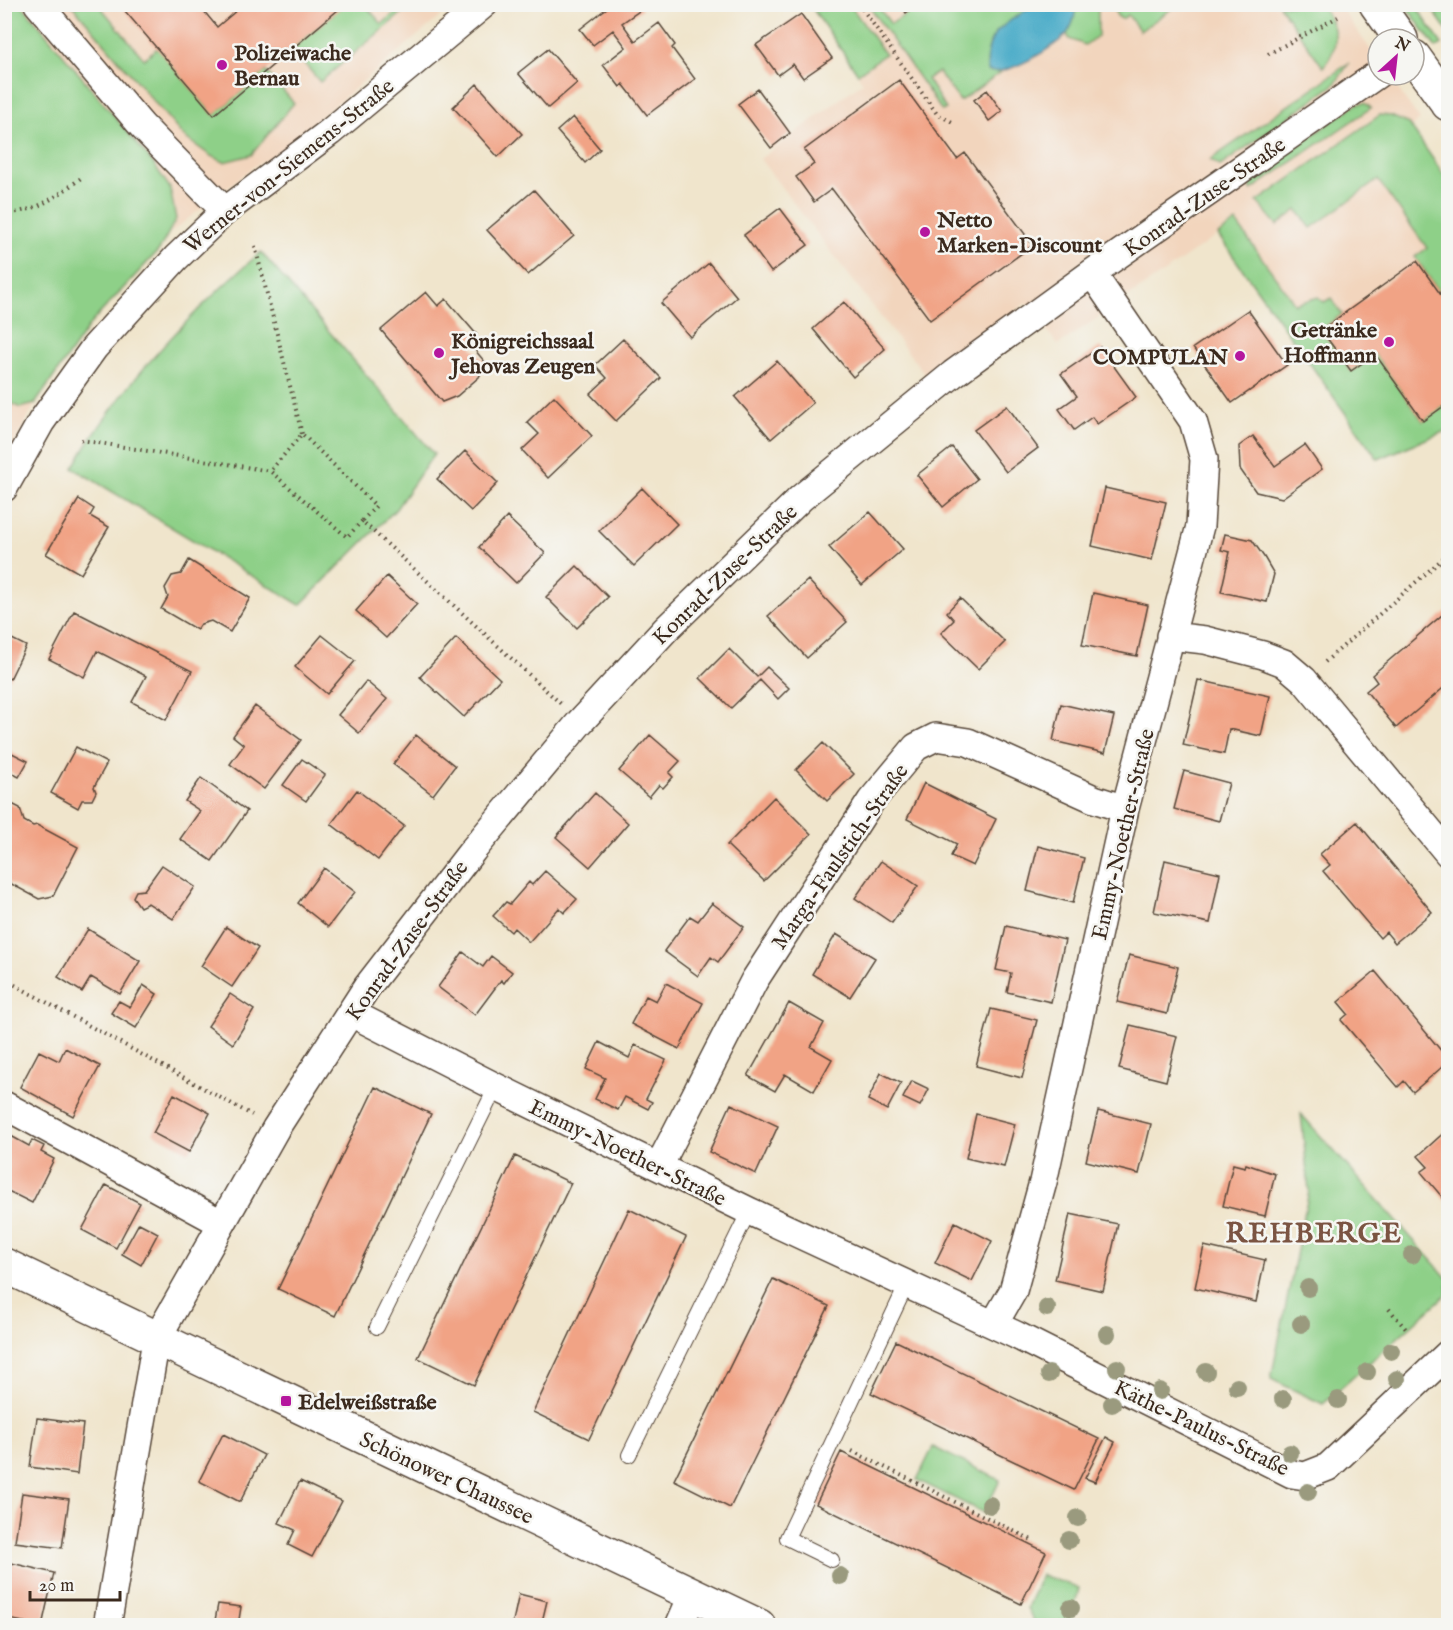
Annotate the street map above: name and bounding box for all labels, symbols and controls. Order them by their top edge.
north arrow [1366,27,1426,87]
text: N [1390,33,1413,58]
place label: Polizeiwache Bernau [234,40,351,93]
marker: Polizeiwache Bernau [215,58,229,72]
street label: Werner-von-Siemens-Straße [178,73,400,260]
street label: Konrad-Zuse-Straße [1119,131,1292,264]
place label: Netto Marken-Discount [936,207,1102,260]
marker: Netto Marken-Discount [918,225,932,239]
place label: Getränke Hoffmann [1284,317,1377,370]
place label: Königreichssaal Jehovas Zeugen [448,328,596,381]
marker: Getränke Hoffmann [1382,335,1396,349]
place label: COMPULAN [1093,344,1228,372]
marker: Königreichssaal Jehovas Zeugen [432,346,446,360]
marker: COMPULAN [1233,349,1247,363]
street label: Konrad-Zuse-Straße [647,499,804,652]
street label: Emmy-Noether-Straße [1086,726,1162,943]
street label: Marga-Faulstich-Straße [766,759,915,956]
street label: Konrad-Zuse-Straße [340,855,475,1027]
street label: Emmy-Noether-Straße [524,1094,730,1214]
district label: REHBERGE [1226,1217,1402,1252]
street label: Käthe-Paulus-Straße [1109,1374,1293,1483]
place label: Edelweißstraße [298,1389,437,1417]
marker: Edelweißstraße [279,1394,293,1408]
street label: Schönower Chaussee [355,1426,538,1531]
scale bar [30,1564,120,1602]
text: 20 m [39,1575,74,1598]

